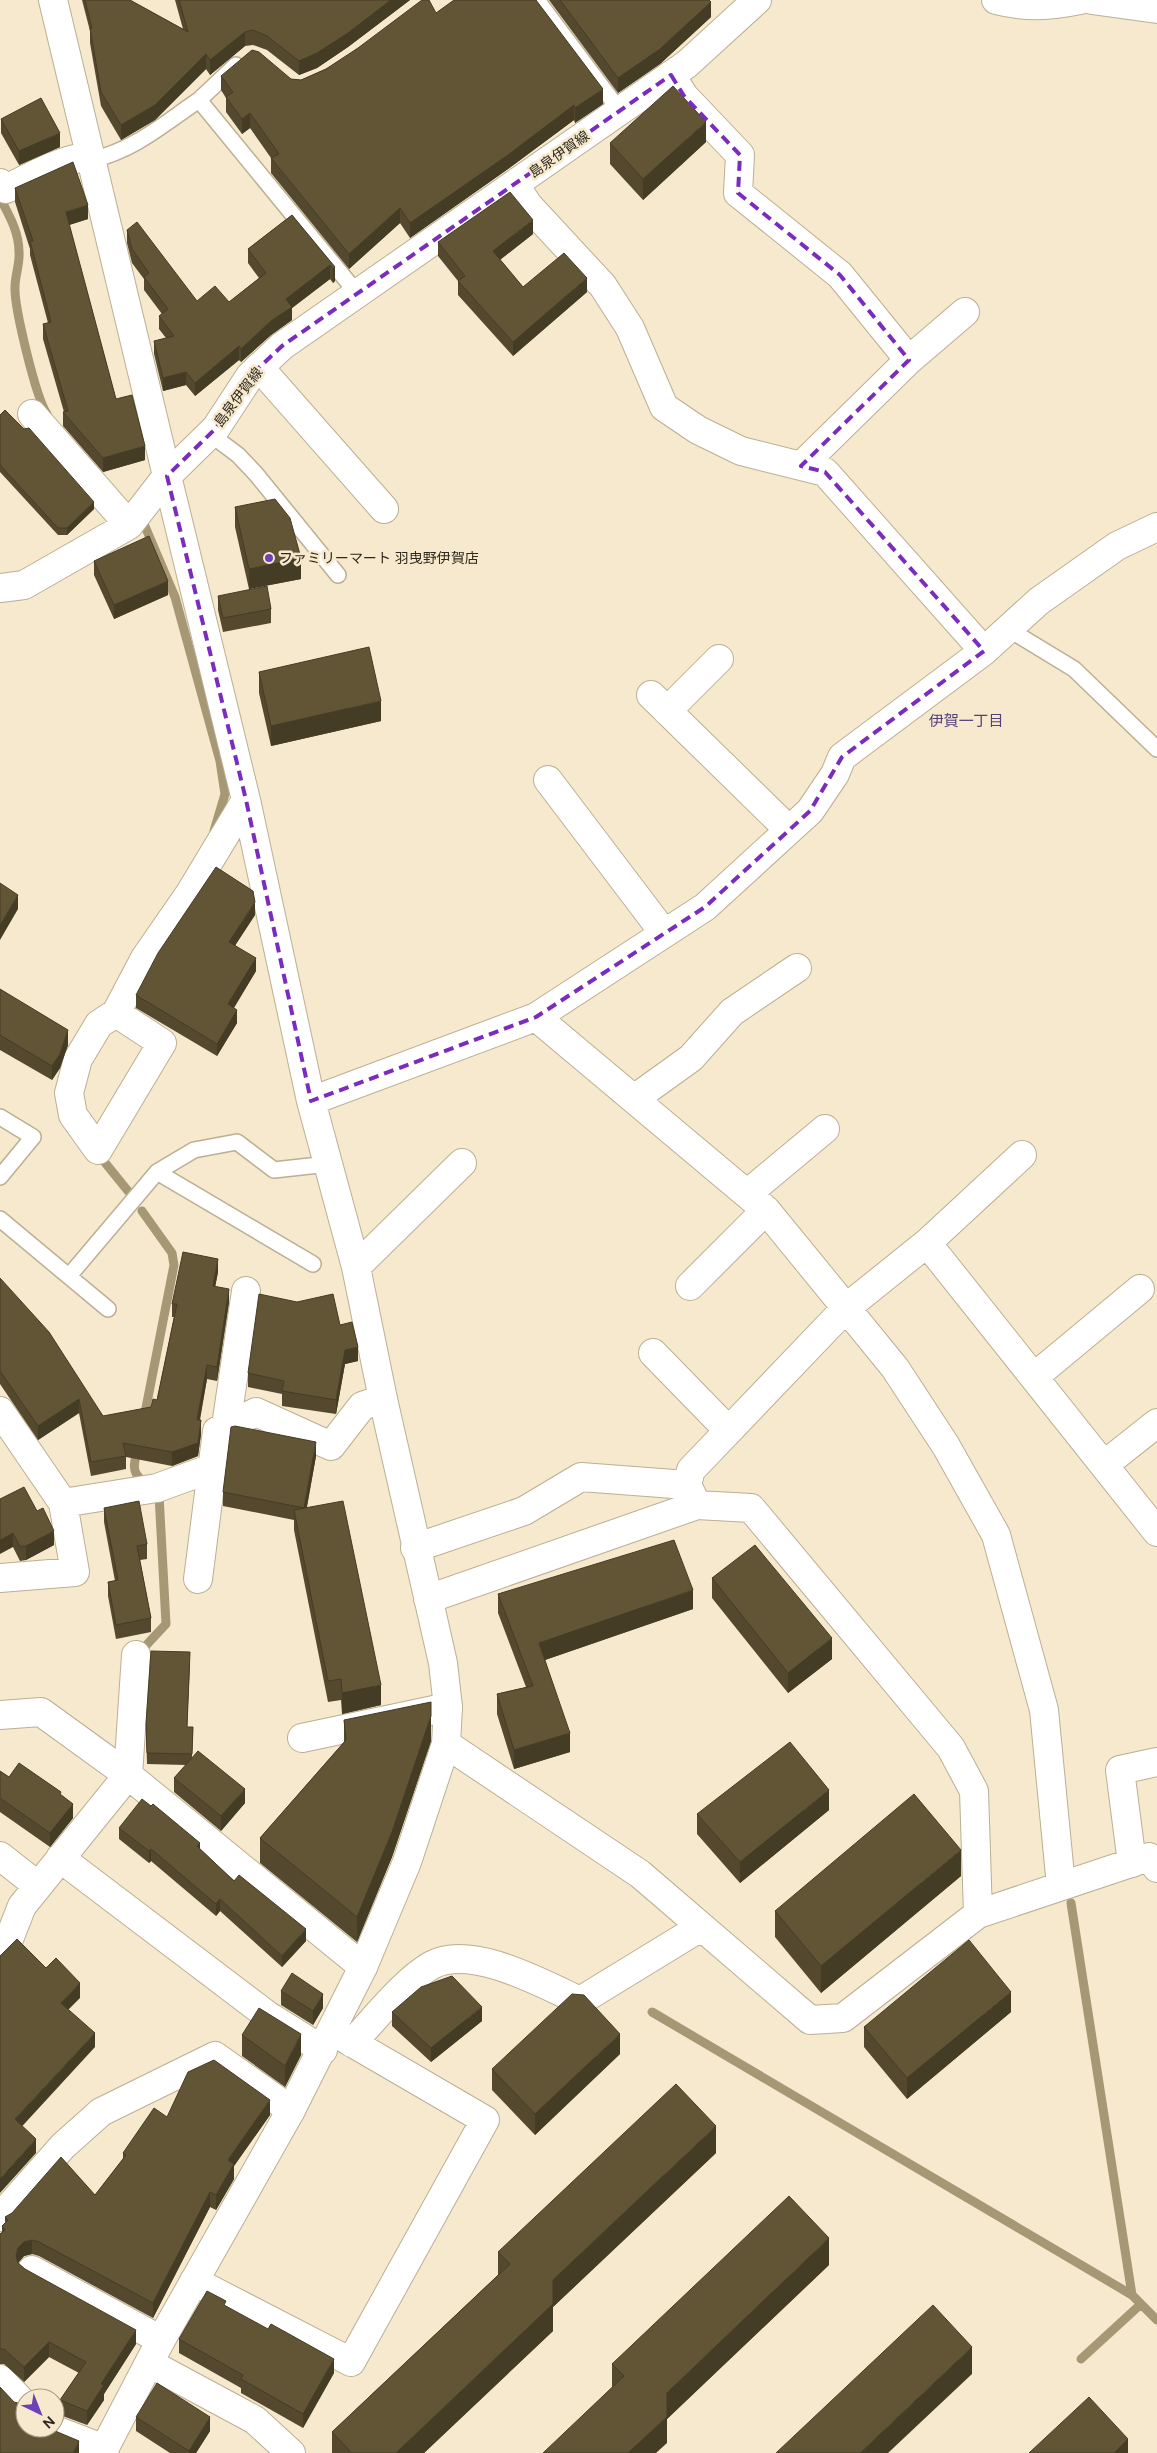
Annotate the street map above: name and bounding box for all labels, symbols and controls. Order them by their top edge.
street label: 島泉伊賀線 [525,127,593,181]
street label: 島泉伊賀線 [210,364,266,430]
place label: ファミリーマート 羽曳野伊賀店 [279,549,479,567]
marker: ファミリーマート 羽曳野伊賀店 [263,552,275,564]
district label: 伊賀一丁目 [928,711,1004,731]
north arrow [15,2388,65,2438]
text: N [39,2412,59,2433]

